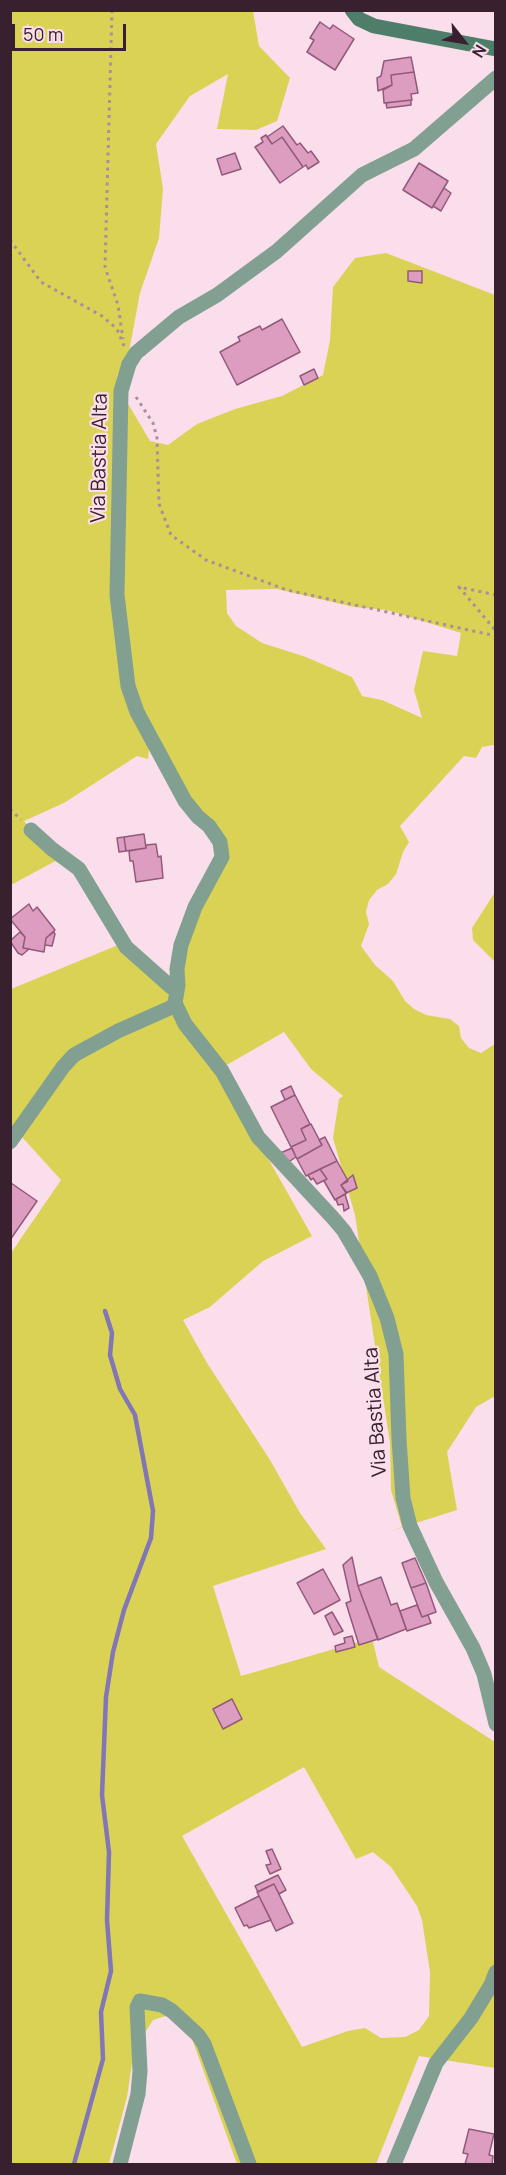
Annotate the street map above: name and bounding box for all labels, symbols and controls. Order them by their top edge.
scale bar [15,12,129,50]
north arrow [434,12,494,72]
text: 50 m [23,22,63,46]
text: N [467,41,492,62]
street label: Via Bastia Alta [87,393,113,523]
street label: Via Bastia Alta [360,1347,392,1477]

